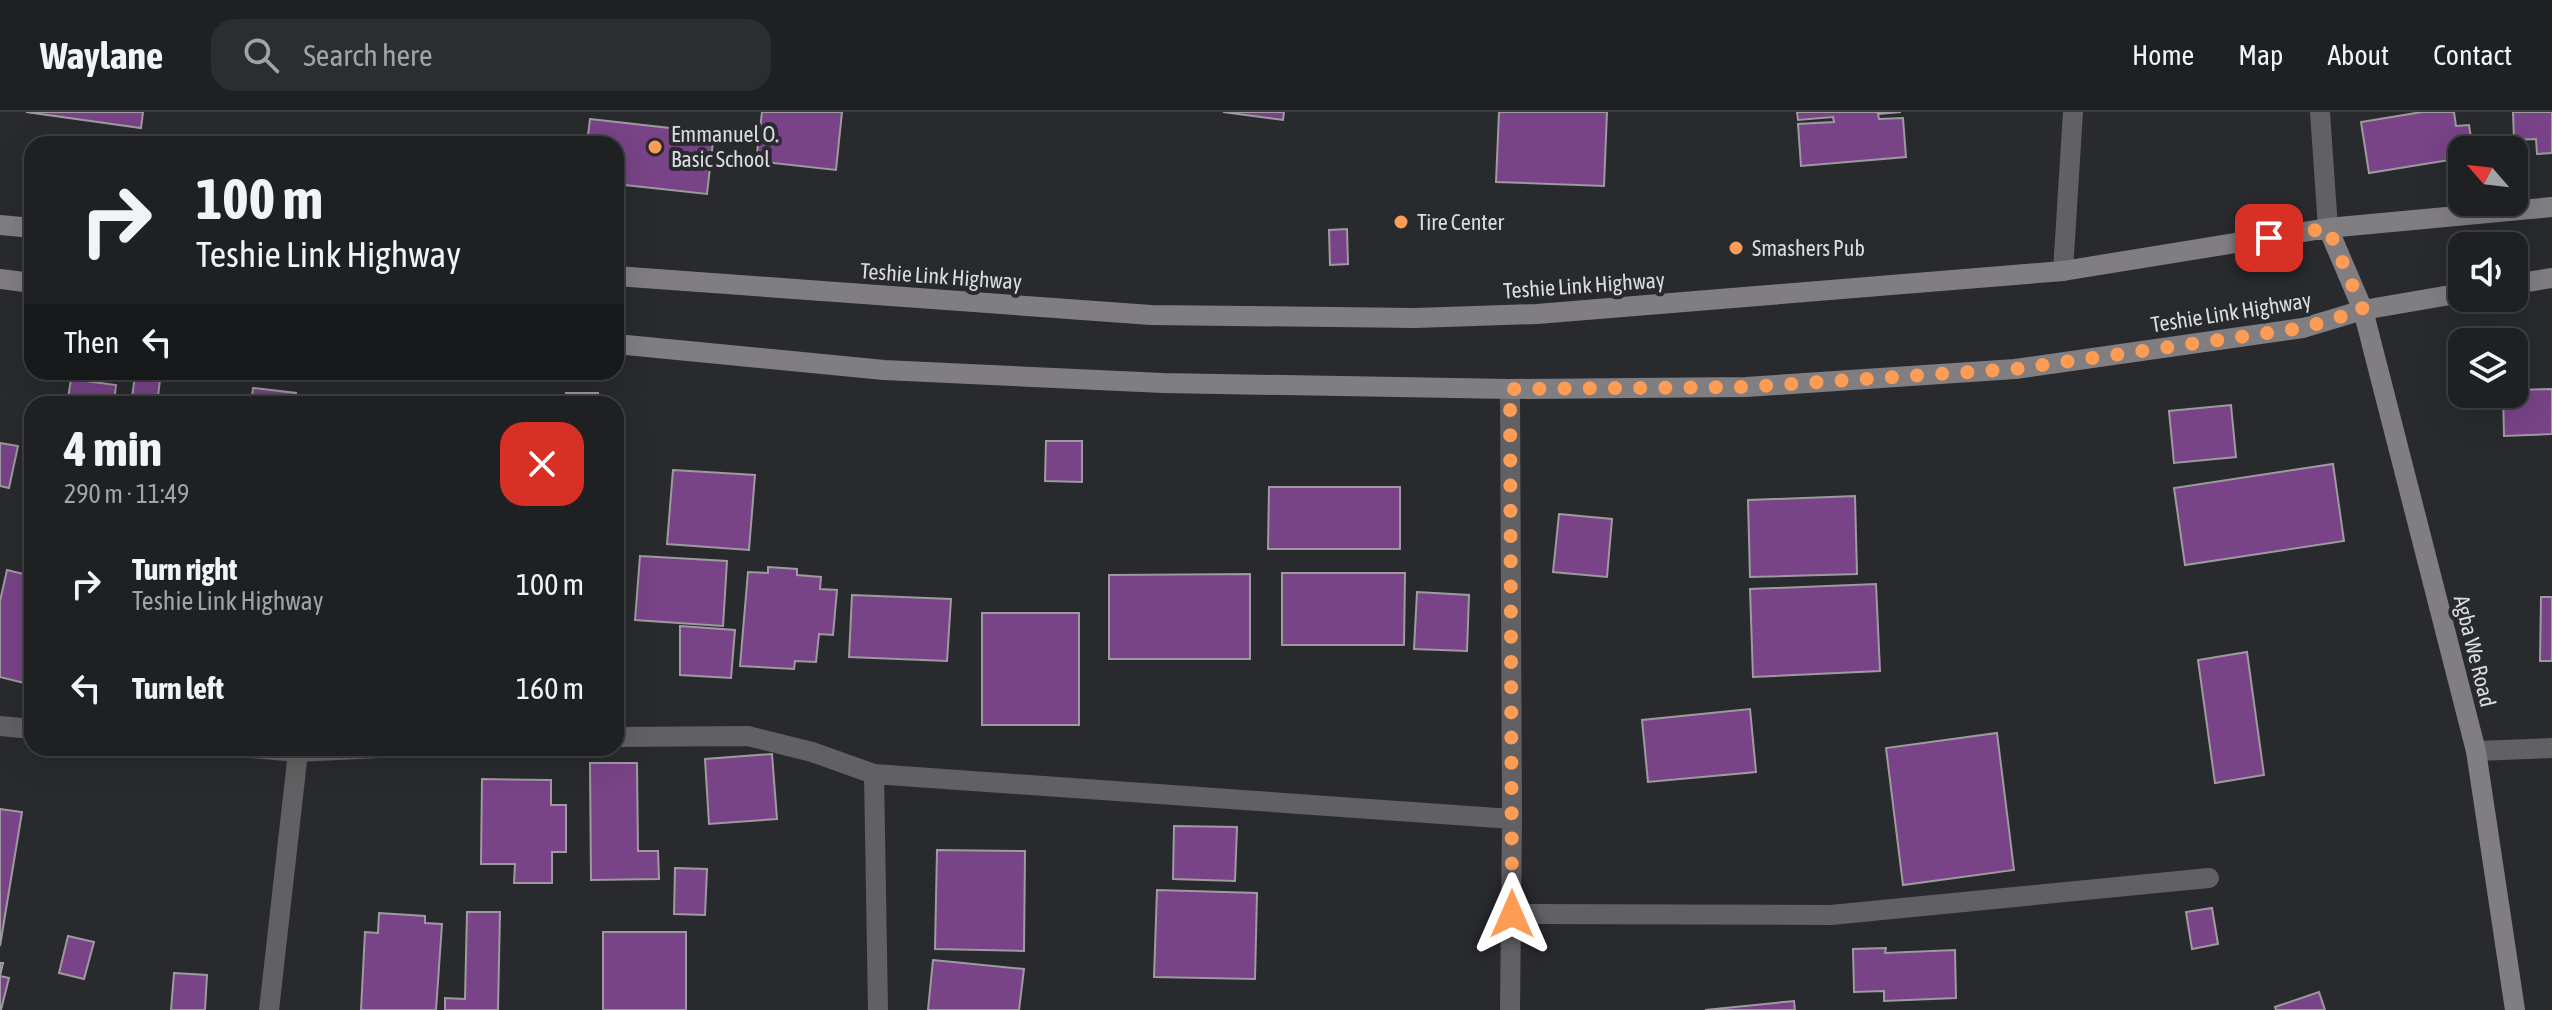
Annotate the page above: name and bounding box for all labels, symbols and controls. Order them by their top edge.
search box [211,19,771,91]
icon: search [239,33,283,77]
text: Waylane [40,34,163,77]
text: Search here [303,38,433,72]
text: Home [2132,39,2194,71]
text: Map [2238,39,2283,71]
text: About [2327,39,2389,71]
text: Contact [2433,39,2512,71]
place label: Emmanuel O. Basic School [671,121,779,172]
north arrow [2448,136,2528,216]
map controls [2448,136,2528,408]
marker: Emmanuel O. Basic School [646,138,664,156]
text: 100 m [196,167,323,231]
icon: right [64,168,168,272]
pin [2235,204,2303,272]
place label: Tire Center [1417,209,1504,235]
marker: Tire Center [1392,213,1410,231]
icon: arrive [2247,216,2291,260]
button: sound [2448,232,2528,312]
text: Teshie Link Highway [196,233,461,275]
place label: Smashers Pub [1752,235,1865,261]
marker: Smashers Pub [1727,239,1745,257]
street label: Teshie Link Highway [859,257,1023,295]
street label: Teshie Link Highway [1502,266,1666,304]
street label: Teshie Link Highway [2149,286,2313,338]
icon: left [135,320,179,364]
text: Then [64,325,119,359]
button: layers [2448,328,2528,408]
text: 4 min [64,421,162,476]
button: close [500,422,584,506]
text: 290 m · 11:49 [64,479,189,509]
text: Turn right [132,552,238,586]
icon: right [64,562,108,606]
text: 100 m [516,567,584,601]
text: Teshie Link Highway [132,586,323,616]
street label: Agba We Road [2449,592,2501,710]
icon: left [64,666,108,710]
text: Turn left [132,671,224,705]
text: 160 m [516,671,584,705]
position arrow [1470,872,1554,956]

